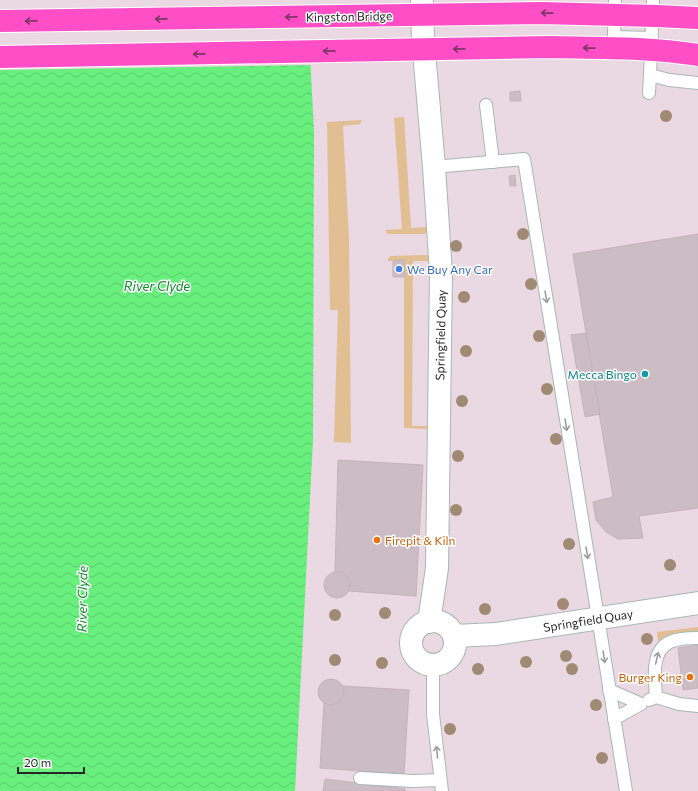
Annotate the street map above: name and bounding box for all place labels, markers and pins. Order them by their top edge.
place label: We Buy Any Car [407,262,493,276]
marker: We Buy Any Car [394,264,404,274]
place label: Mecca Bingo [568,367,637,381]
marker: Mecca Bingo [640,369,650,379]
place label: Firepit & Kiln [385,533,455,547]
marker: Firepit & Kiln [372,535,382,545]
place label: Burger King [618,670,682,684]
marker: Burger King [685,672,695,682]

